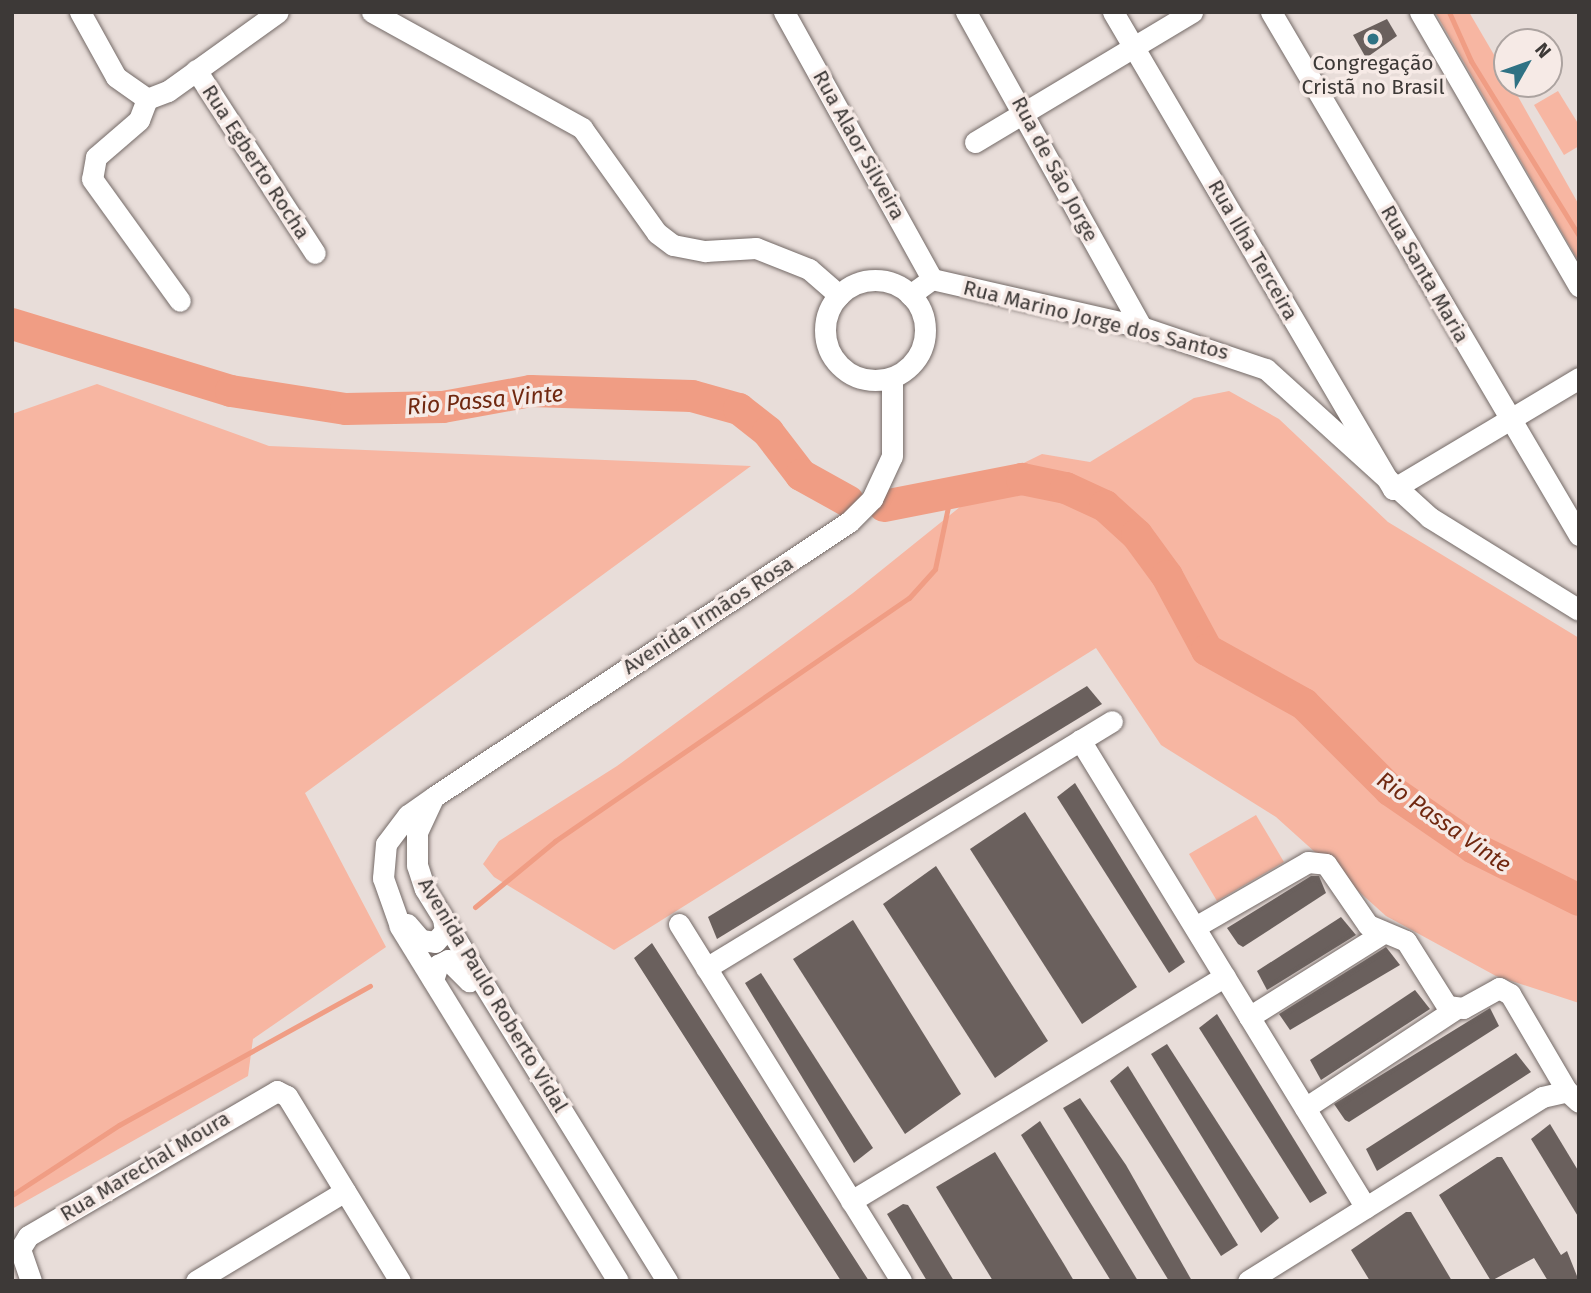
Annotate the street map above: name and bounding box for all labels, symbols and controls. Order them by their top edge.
north arrow [1493,28,1563,98]
marker: Congregação Cristã no Brasil [1365,31,1381,47]
text: N [1530,38,1556,63]
place label: Congregação Cristã no Brasil [1301,50,1445,100]
street label: Rua Alaor Silveira [807,66,911,224]
street label: Rua Egberto Rocha [197,80,315,244]
street label: Rua de São Jorge [1006,92,1104,246]
street label: Rua Ilha Terceira [1203,175,1303,325]
street label: Rua Santa Maria [1375,201,1475,347]
street label: Rua Marino Jorge dos Santos [961,275,1231,365]
water label: Rio Passa Vinte [406,379,564,421]
street label: Avenida Irmãos Rosa [618,550,798,680]
water label: Rio Passa Vinte [1372,766,1516,878]
street label: Avenida Paulo Roberto Vidal [413,873,573,1117]
street label: Rua Marechal Moura [56,1105,234,1227]

